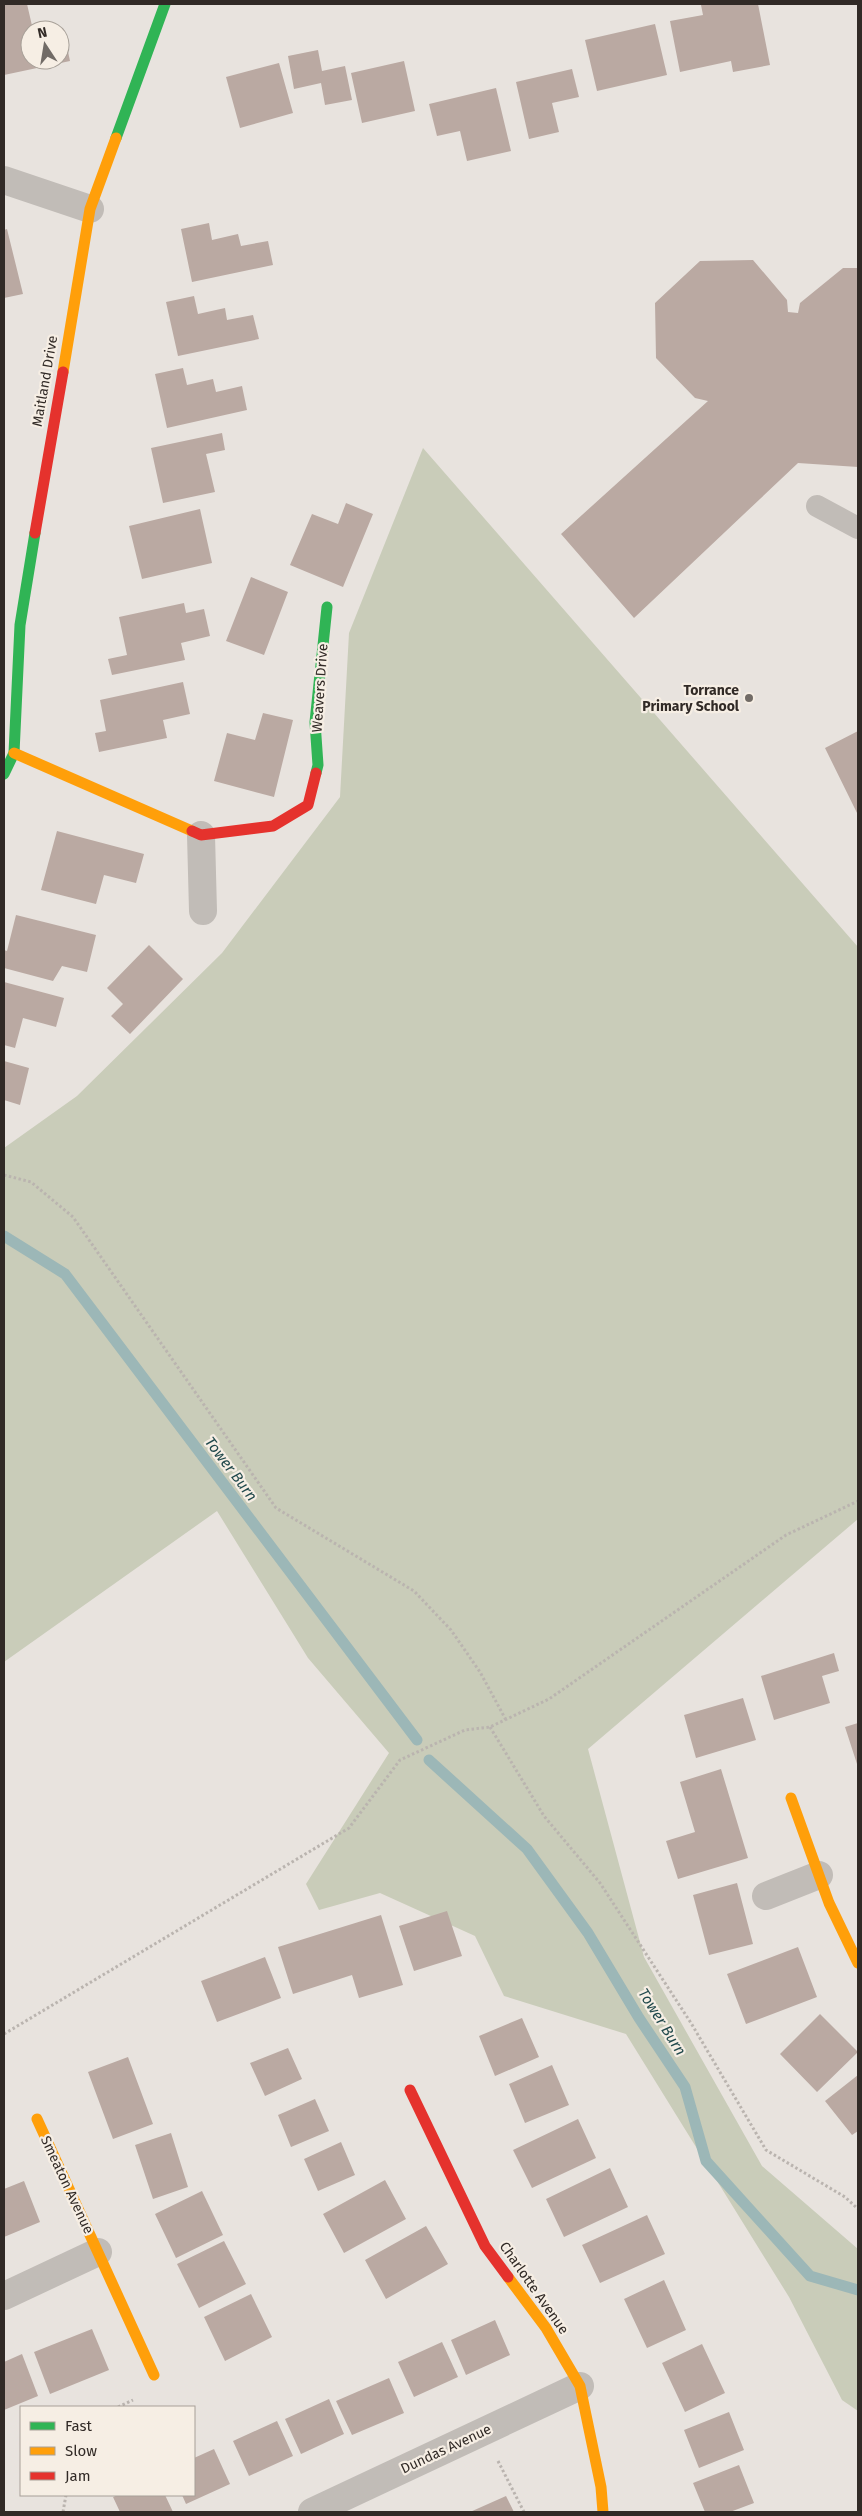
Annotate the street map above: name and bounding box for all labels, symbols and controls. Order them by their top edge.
north arrow [20,20,70,70]
text: N [36,23,49,42]
street label: Maitland Drive [29,334,61,428]
street label: Weavers Drive [308,643,332,733]
place label: Torrance Primary School [642,682,740,715]
marker: Torrance Primary School [743,692,755,704]
water label: Tower Burn [201,1433,261,1505]
water label: Tower Burn [634,1985,690,2059]
street label: Smeaton Avenue [37,2133,97,2237]
street label: Charlotte Avenue [496,2239,572,2337]
legend [20,2406,195,2496]
text: Fast [65,2417,92,2435]
street label: Dundas Avenue [398,2421,494,2477]
text: Slow [65,2442,97,2460]
text: Jam [65,2467,91,2485]

